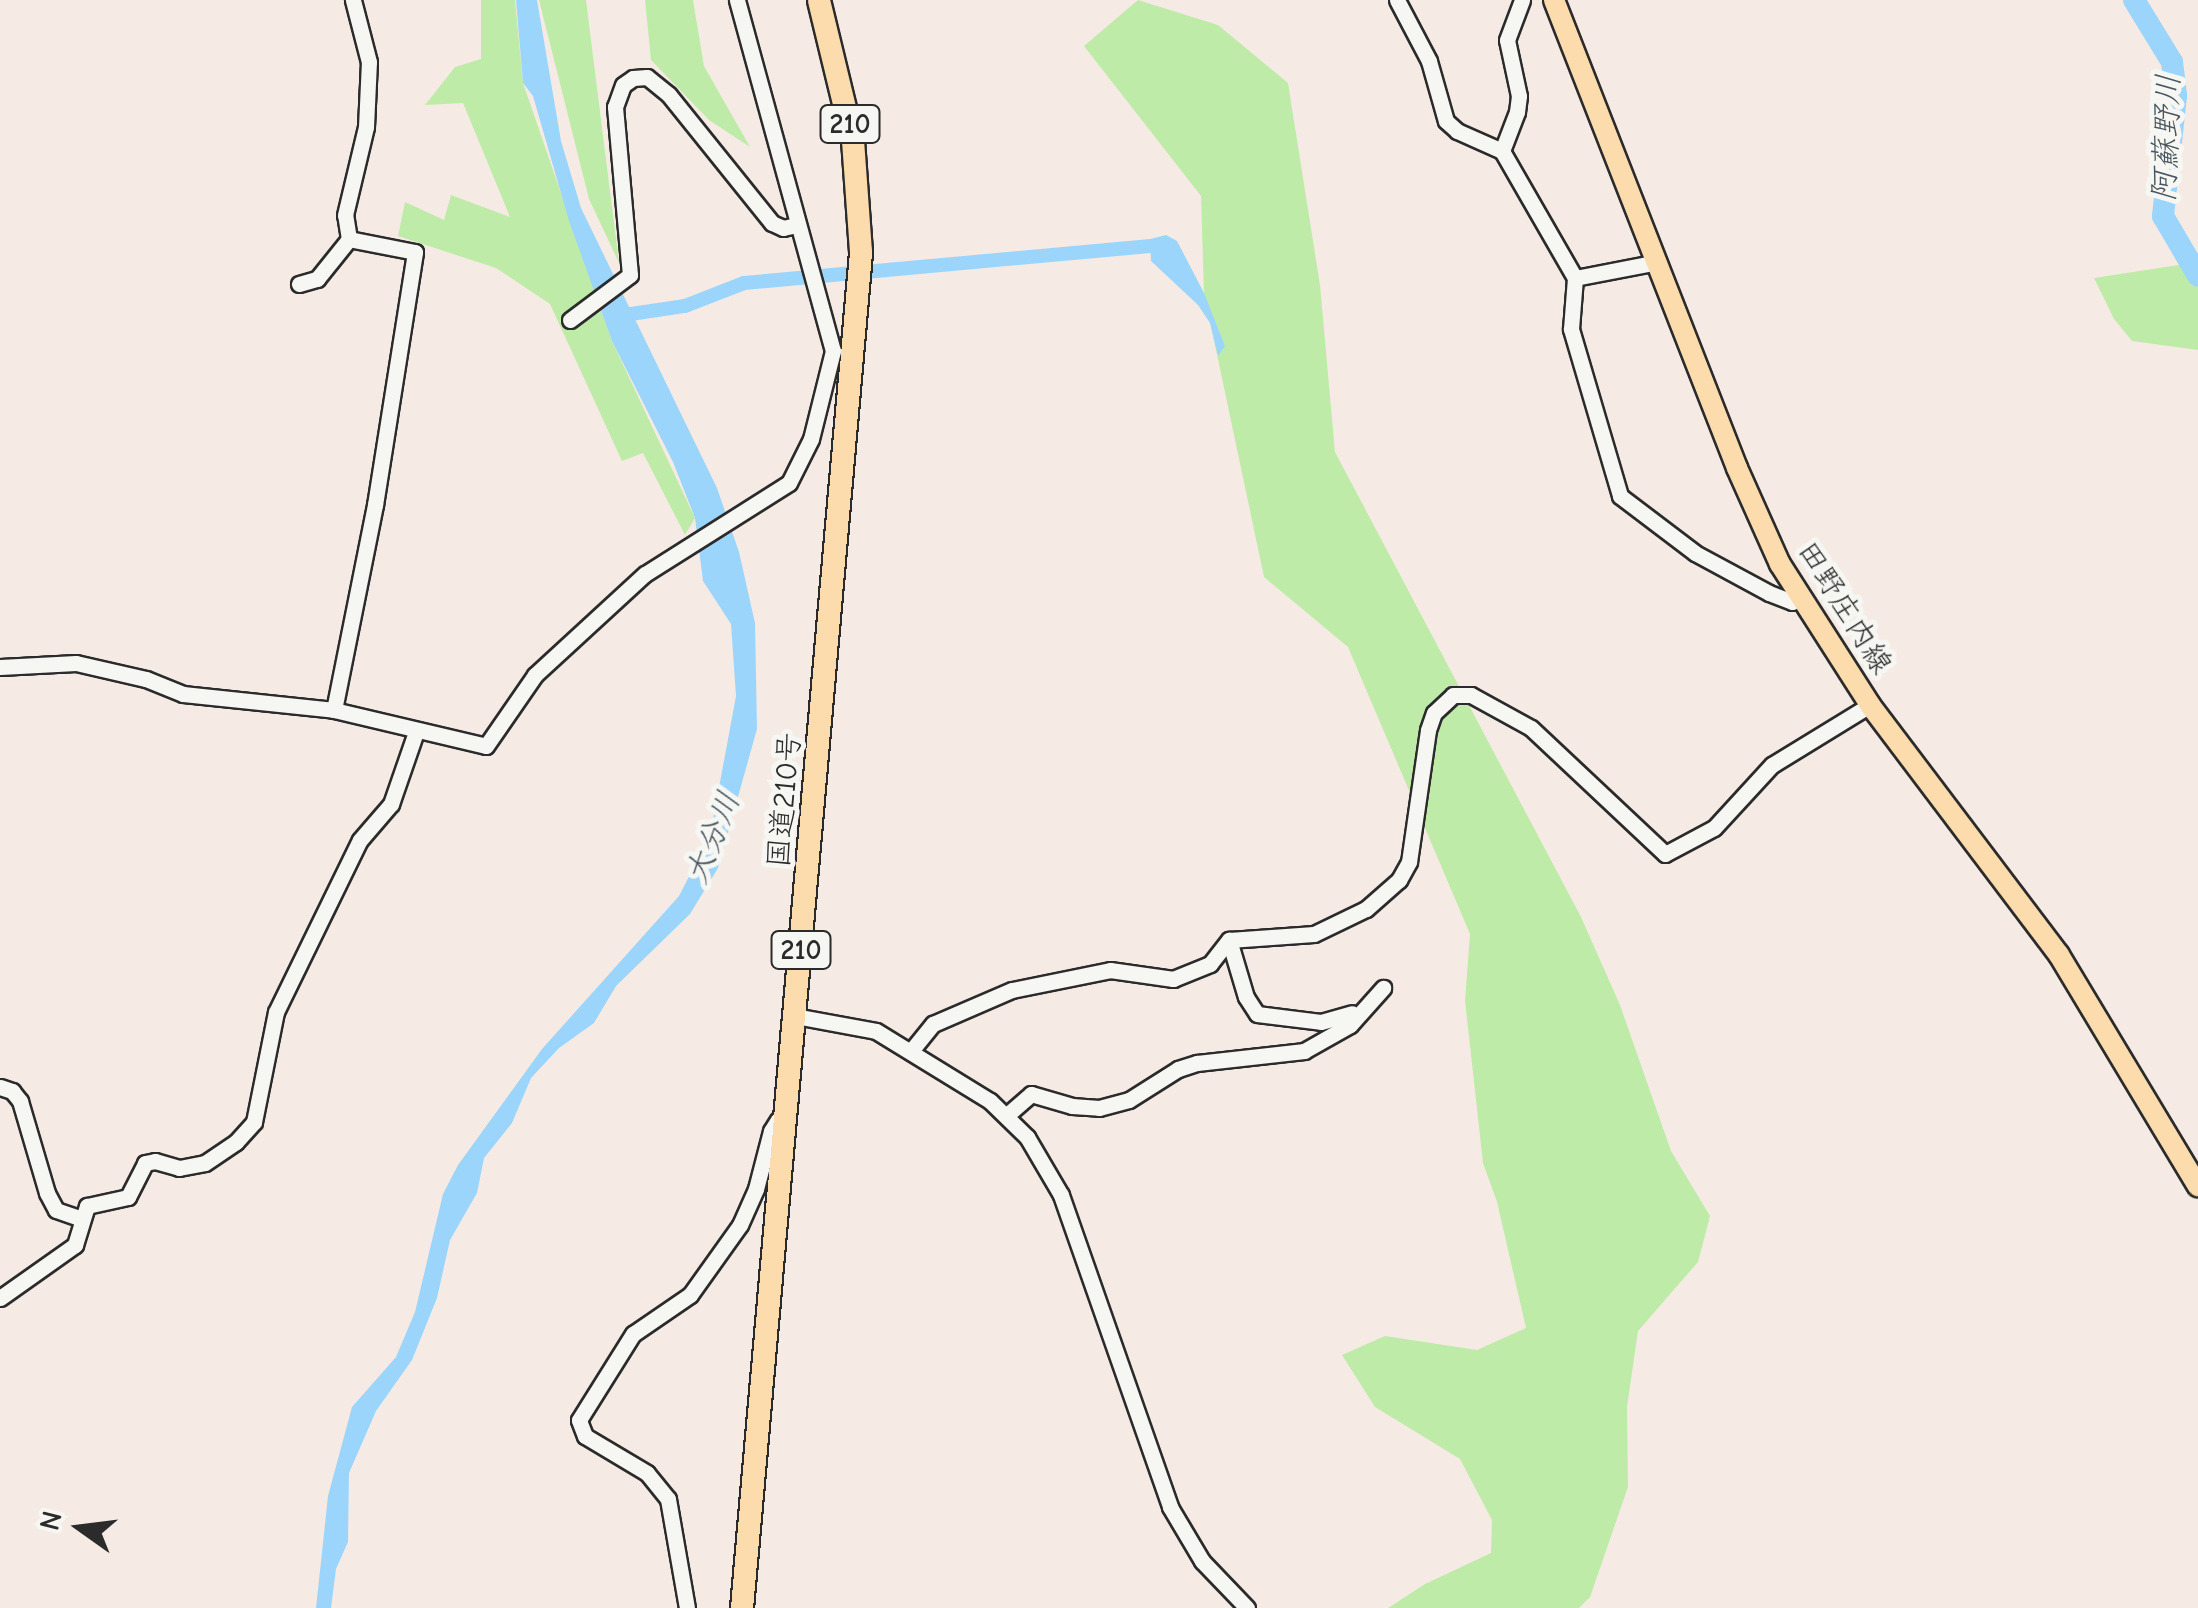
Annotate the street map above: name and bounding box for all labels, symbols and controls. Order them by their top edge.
water label: 阿蘇野川 [2146,73,2188,203]
road number: 210 [818,101,882,147]
street label: 田野庄内線 [1789,535,1899,681]
street label: 国道210号 [761,731,809,869]
water label: 大分川 [677,786,749,890]
road number: 210 [768,927,834,973]
north arrow [30,1478,130,1578]
text: N [33,1508,69,1533]

